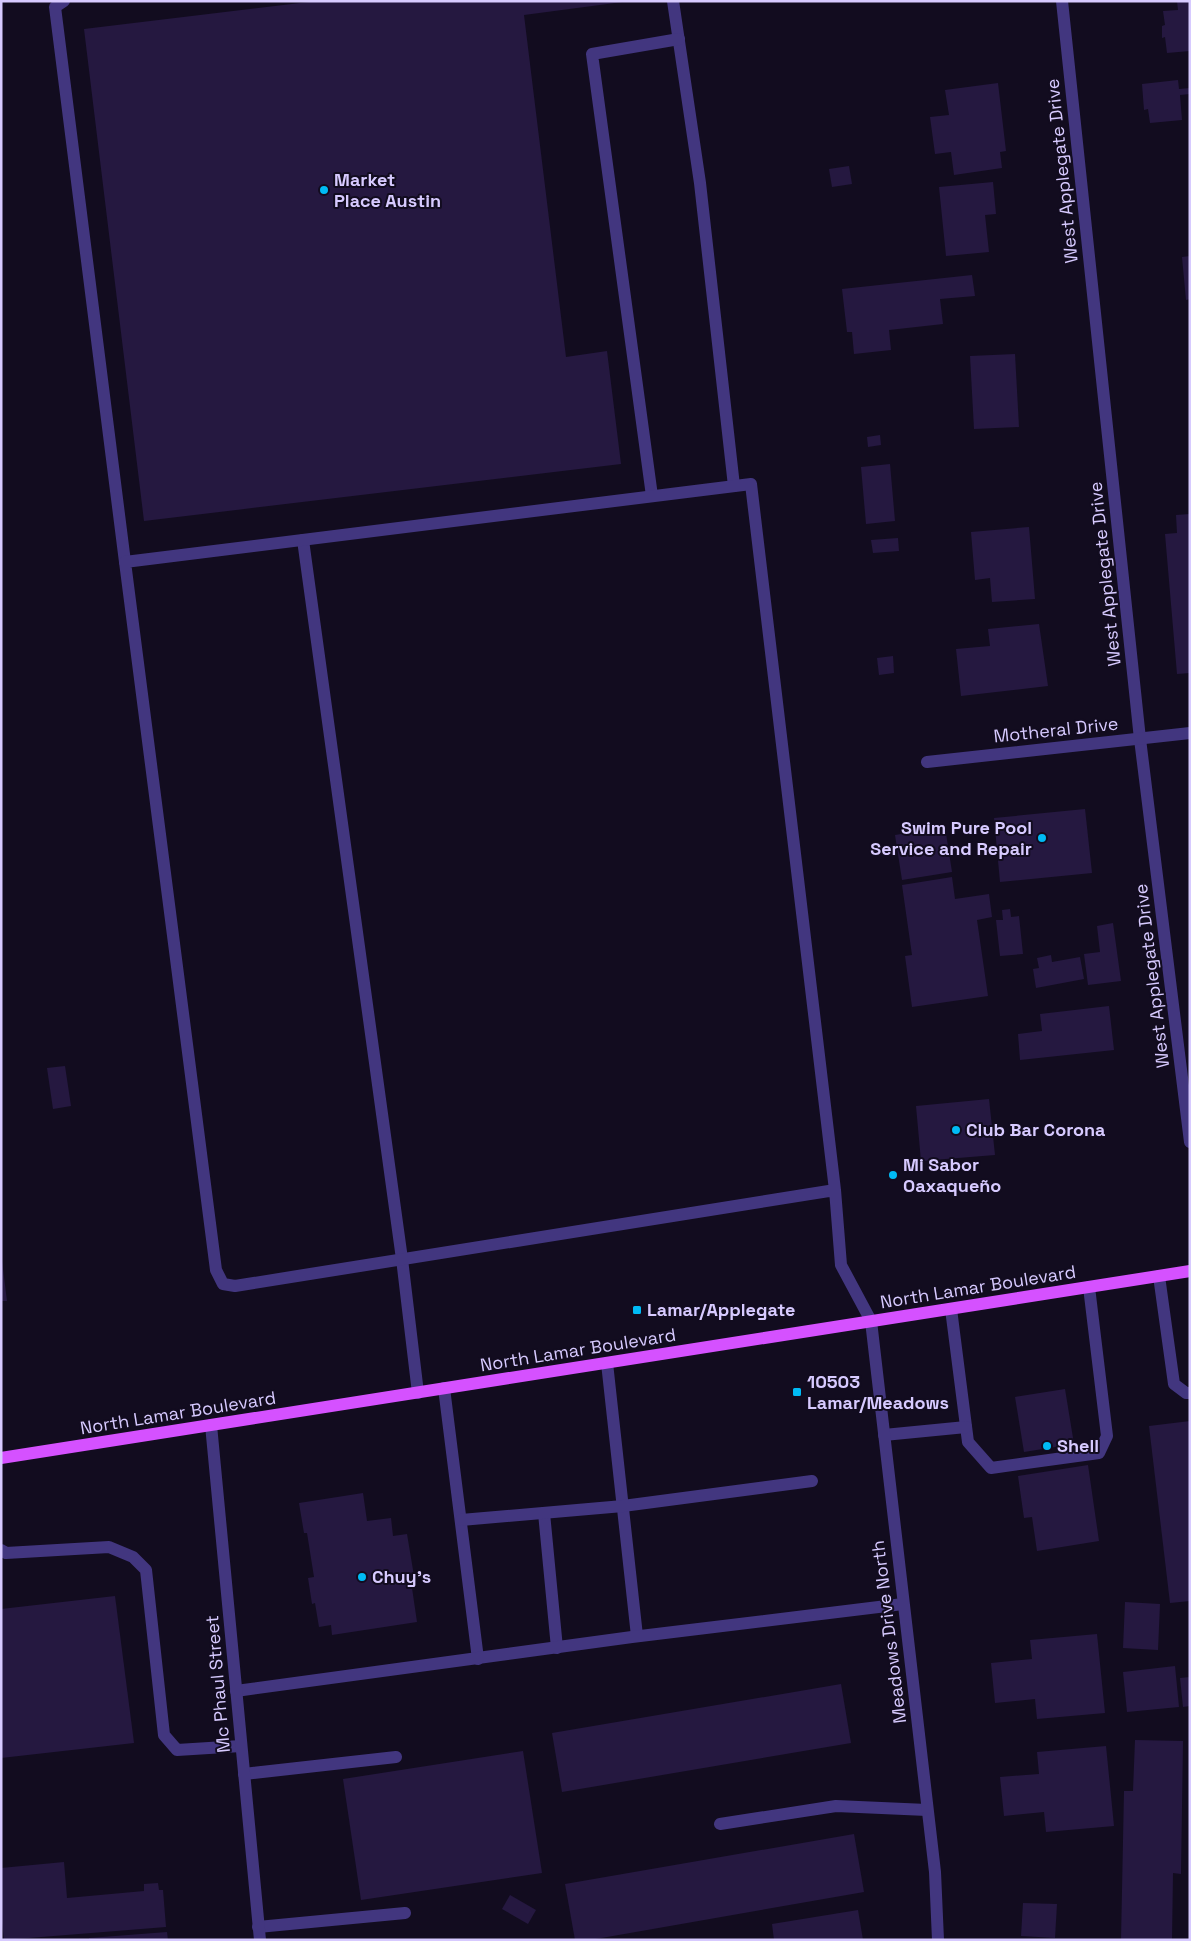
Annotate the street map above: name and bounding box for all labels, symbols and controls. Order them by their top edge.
street label: West Applegate Drive [1040,78,1083,264]
place label: Market Place Austin [334,168,441,212]
marker: Market Place Austin [318,184,330,196]
street label: West Applegate Drive [1083,481,1126,667]
street label: Motheral Drive [992,712,1119,747]
place label: Swim Pure Pool Service and Repair [870,816,1032,860]
marker: Swim Pure Pool Service and Repair [1036,832,1048,844]
street label: West Applegate Drive [1129,883,1174,1069]
place label: Club Bar Corona [966,1118,1106,1141]
marker: Club Bar Corona [950,1124,962,1136]
place label: Mi Sabor Oaxaqueño [903,1153,1001,1197]
marker: Mi Sabor Oaxaqueño [887,1169,899,1181]
street label: North Lamar Boulevard [878,1260,1077,1313]
place label: Lamar/Applegate [647,1298,796,1321]
marker: Lamar/Applegate [631,1304,643,1316]
street label: North Lamar Boulevard [478,1323,677,1376]
place label: 10503 Lamar/Meadows [807,1370,949,1414]
street label: North Lamar Boulevard [78,1386,277,1439]
marker: 10503 Lamar/Meadows [791,1386,803,1398]
place label: Shell [1057,1434,1099,1457]
marker: Shell [1041,1440,1053,1452]
street label: Meadows Drive North [866,1539,911,1725]
place label: Chuy's [372,1565,431,1588]
marker: Chuy's [356,1571,368,1583]
street label: Mc Phaul Street [200,1614,235,1754]

